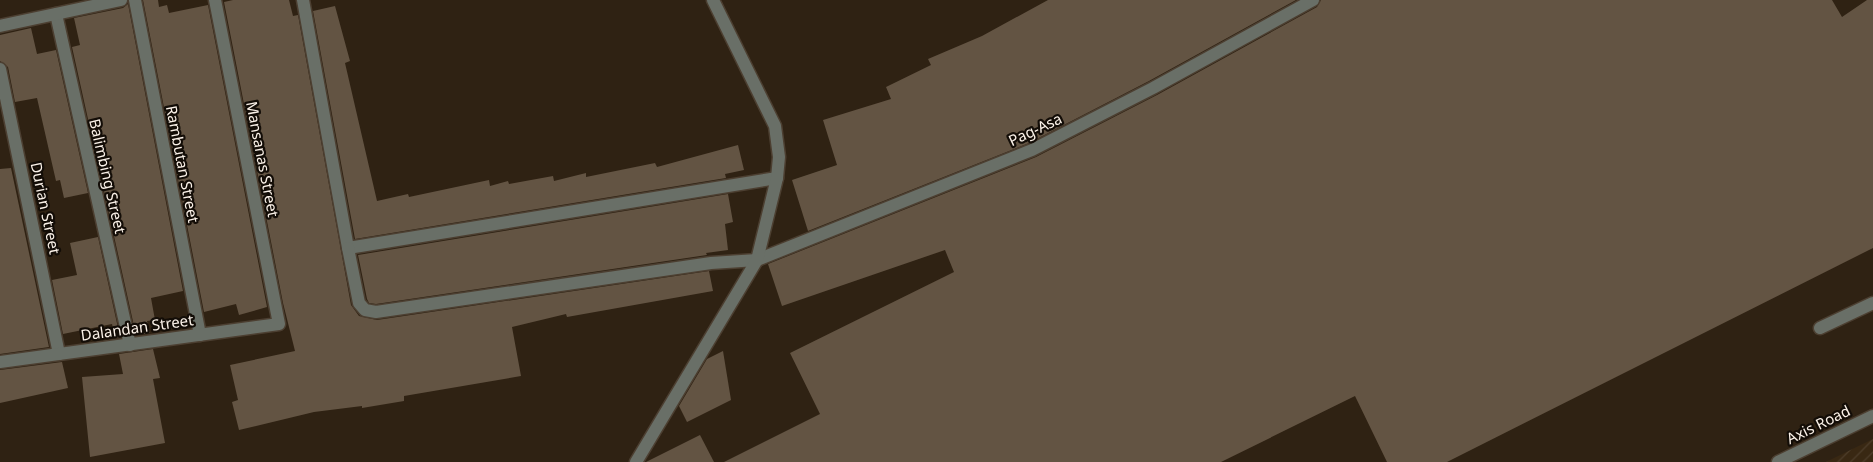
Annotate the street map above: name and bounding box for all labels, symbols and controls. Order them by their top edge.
street label: Mansanas Street [242,99,284,219]
street label: Rambutan Street [162,104,204,225]
street label: Pag-Asa [1005,108,1065,150]
street label: Balimbing Street [85,117,131,236]
street label: Durian Street [26,160,66,256]
street label: Dalandan Street [79,309,195,345]
street label: Axis Road [1783,400,1853,448]

